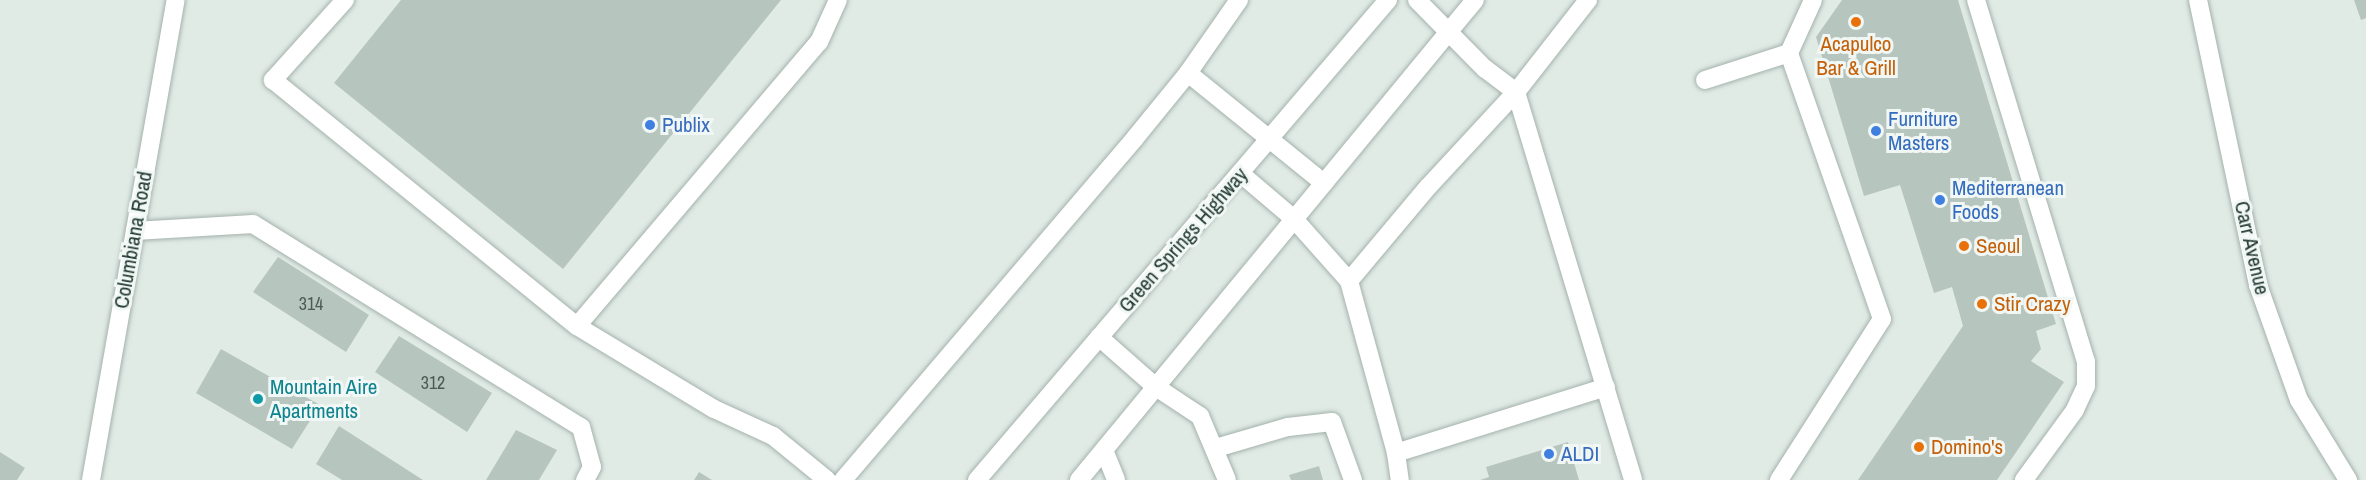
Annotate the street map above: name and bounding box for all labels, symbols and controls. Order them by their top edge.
marker: Acapulco Bar & Grill [1849,15,1863,29]
place label: Acapulco Bar & Grill [1816,31,1896,81]
place label: Furniture Masters [1888,106,1958,156]
place label: Publix [662,112,710,138]
marker: Publix [643,118,657,132]
marker: Furniture Masters [1869,124,1883,138]
street label: Green Springs Highway [1113,162,1253,318]
street label: Columbiana Road [109,169,157,311]
place label: Mediterranean Foods [1952,175,2064,225]
marker: Mediterranean Foods [1933,193,1947,207]
street label: Carr Avenue [2229,198,2275,298]
place label: Seoul [1976,233,2020,259]
marker: Seoul [1957,239,1971,253]
place label: Stir Crazy [1994,291,2071,317]
house number: 314 [299,293,323,315]
marker: Stir Crazy [1975,297,1989,311]
house number: 312 [421,372,445,394]
place label: Mountain Aire Apartments [270,374,378,424]
marker: Mountain Aire Apartments [251,392,265,406]
place label: Domino's [1931,434,2003,460]
marker: Domino's [1912,440,1926,454]
place label: ALDI [1561,441,1599,467]
marker: ALDI [1542,447,1556,461]

